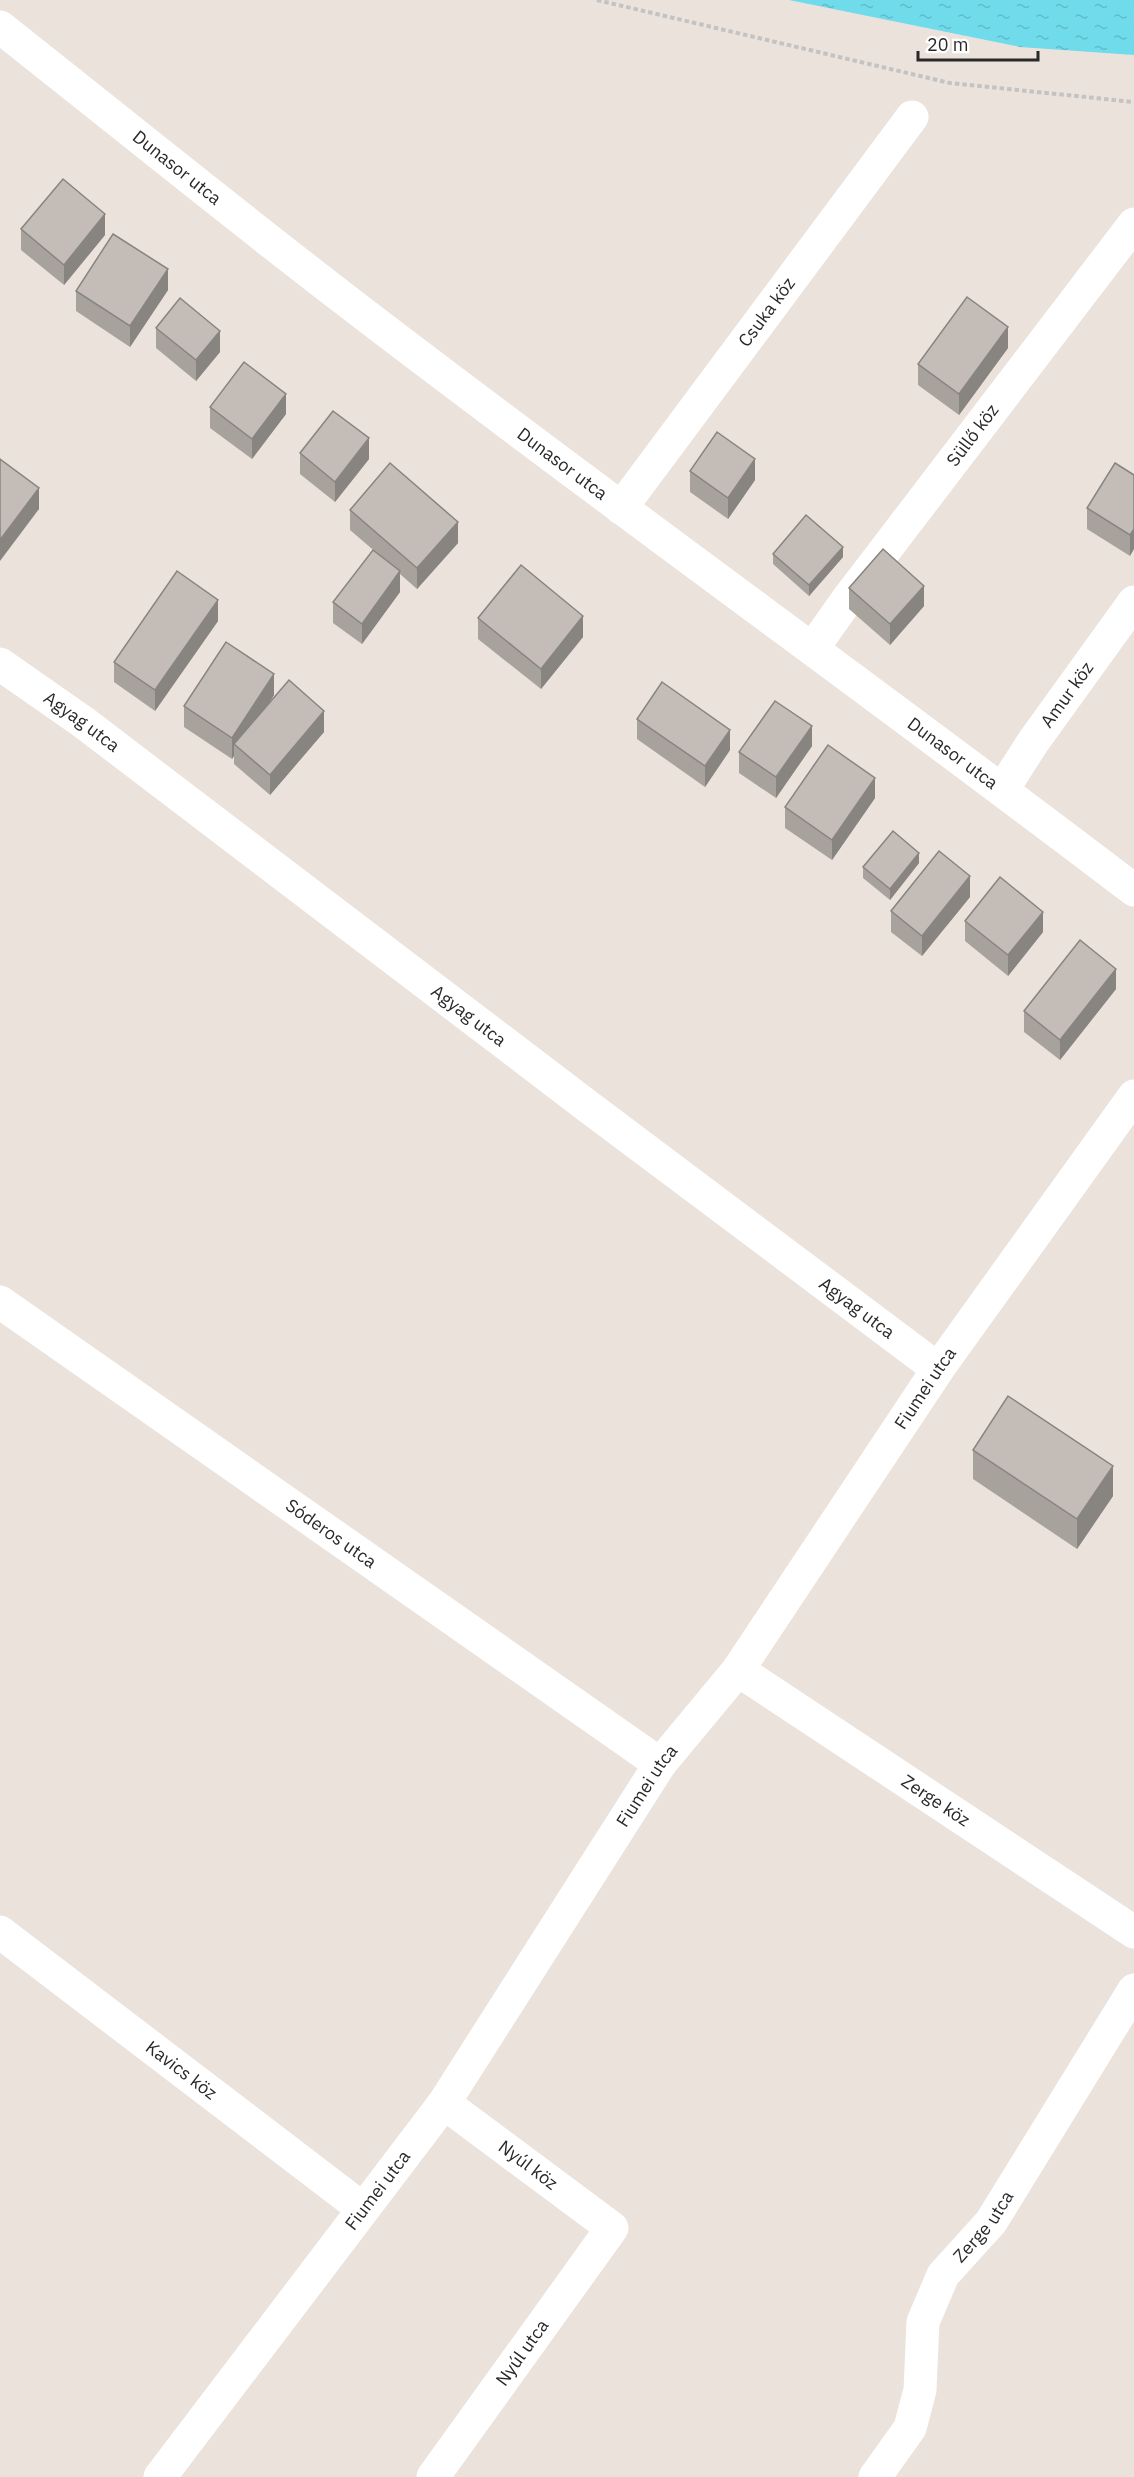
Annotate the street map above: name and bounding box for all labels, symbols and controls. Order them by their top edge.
scale bar [918,24,1038,62]
text: 20 m [927,33,969,56]
street label: Dunasor utca [128,125,227,210]
street label: Csuka köz [733,273,800,351]
street label: Süllő köz [941,399,1003,471]
street label: Dunasor utca [513,422,613,505]
street label: Amur köz [1035,657,1098,732]
street label: Agyag utca [39,686,125,757]
street label: Dunasor utca [903,712,1003,794]
street label: Agyag utca [427,979,511,1051]
street label: Agyag utca [815,1272,900,1344]
street label: Fiumei utca [889,1342,961,1434]
street label: Sóderos utca [281,1494,381,1573]
street label: Fiumei utca [611,1739,682,1831]
street label: Zerge köz [897,1769,975,1831]
street label: Kavics köz [141,2035,222,2104]
street label: Nyúl köz [494,2135,563,2194]
street label: Fiumei utca [340,2145,415,2235]
street label: Zerge utca [948,2186,1019,2267]
street label: Nyúl utca [490,2314,554,2390]

